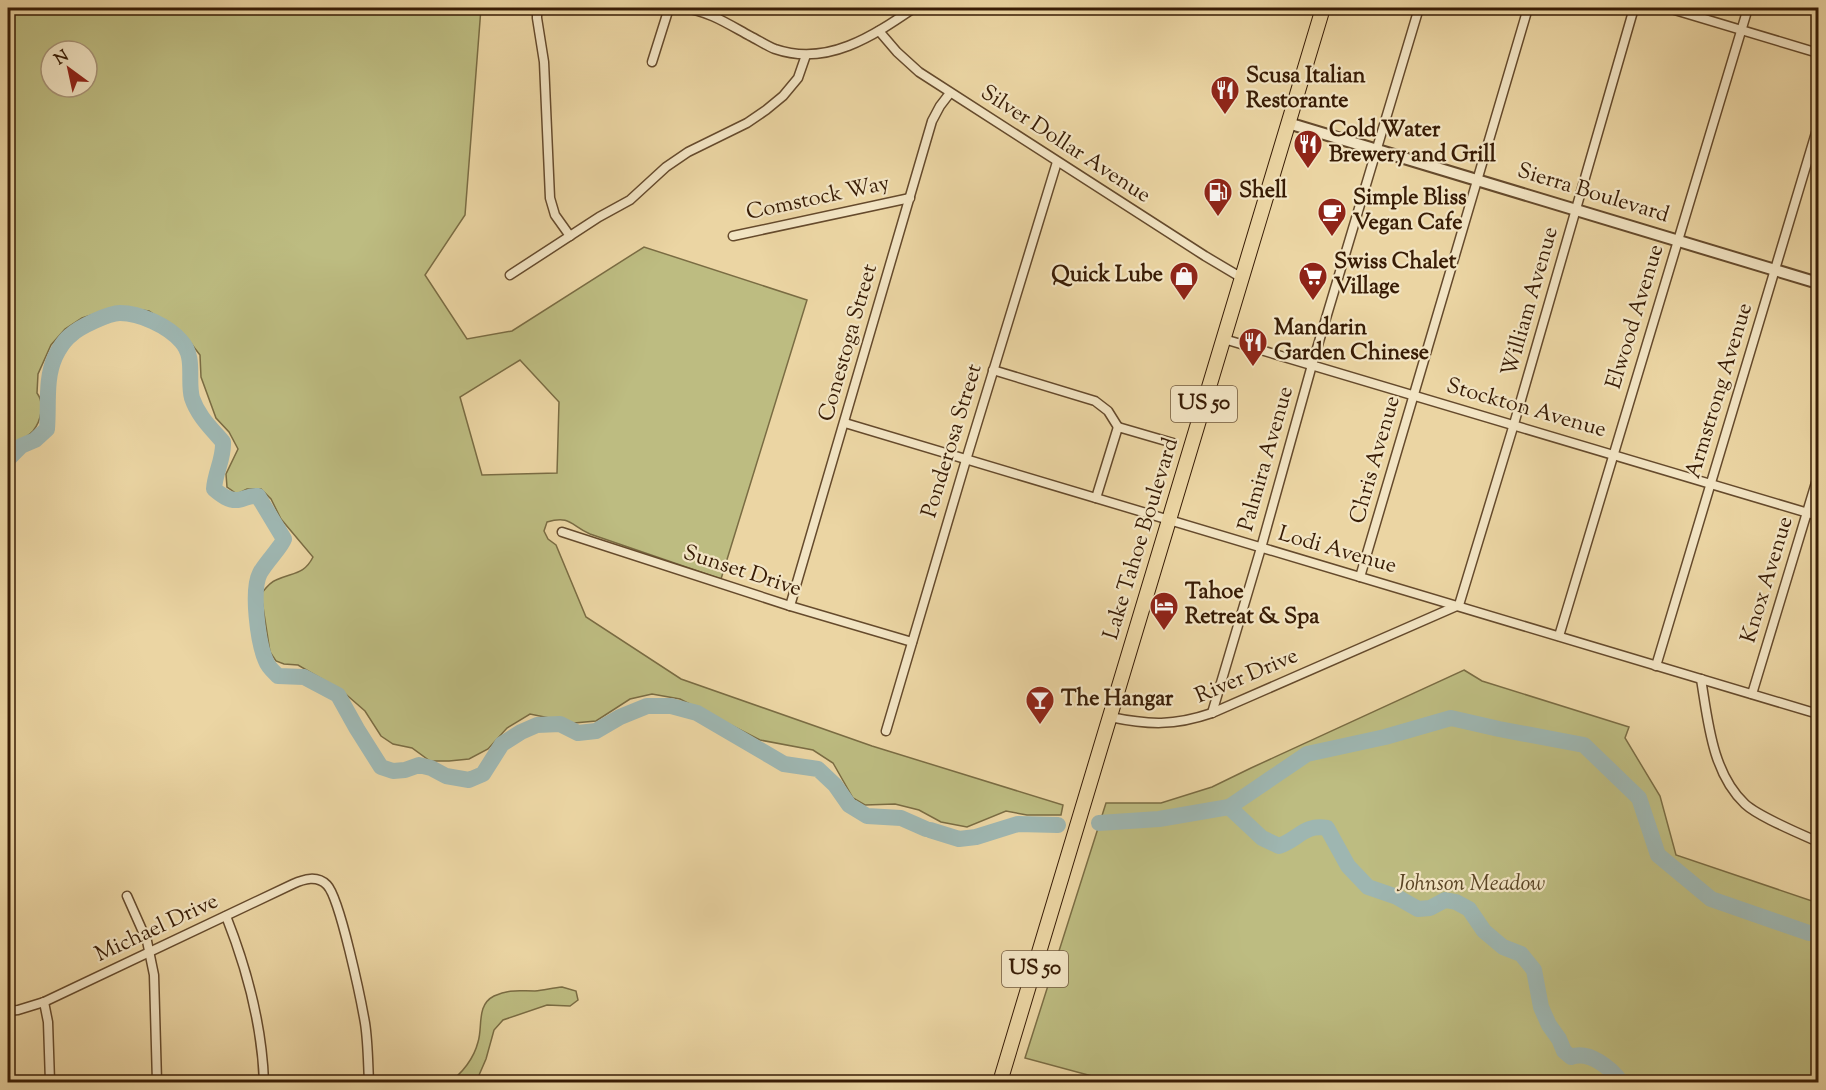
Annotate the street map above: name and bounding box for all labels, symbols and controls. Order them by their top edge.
north arrow [39,39,99,99]
text: N [51,45,74,72]
place label: Scusa Italian Restorante [1246,61,1366,118]
restaurant icon: Scusa Italian Restorante [1209,74,1241,116]
street label: Silver Dollar Avenue [974,78,1156,212]
place label: Cold Water Brewery and Grill [1329,115,1497,172]
restaurant icon: Cold Water Brewery and Grill [1292,128,1324,170]
street label: Sierra Boulevard [1513,156,1673,232]
street label: Comstock Way [743,168,893,230]
fuel station icon: Shell [1202,176,1234,218]
place label: Shell [1239,176,1288,208]
place label: Simple Bliss Vegan Cafe [1353,183,1467,240]
cafe icon: Simple Bliss Vegan Cafe [1316,196,1348,238]
street label: William Avenue [1494,223,1568,381]
street label: Elwood Avenue [1599,241,1673,393]
place label: Swiss Chalet Village [1334,247,1457,304]
street label: Conestoga Street [811,260,887,426]
place label: Quick Lube [1051,260,1163,292]
shop icon: Quick Lube [1168,260,1200,302]
supermarket icon: Swiss Chalet Village [1297,260,1329,302]
street label: Armstrong Avenue [1678,299,1762,483]
place label: Mandarin Garden Chinese [1274,313,1429,370]
restaurant icon: Mandarin Garden Chinese [1237,326,1269,368]
street label: Ponderosa Street [914,360,992,522]
street label: Stockton Avenue [1442,371,1610,447]
street label: Palmira Avenue [1231,383,1303,535]
road number: US 50 [1171,386,1237,422]
street label: Chris Avenue [1342,392,1410,528]
street label: Lake Tahoe Boulevard [1096,434,1188,644]
street label: Knox Avenue [1734,513,1802,647]
street label: Lodi Avenue [1274,519,1400,583]
street label: Sunset Drive [679,538,805,606]
place label: Tahoe Retreat & Spa [1185,577,1320,634]
hotel icon: Tahoe Retreat & Spa [1148,590,1180,632]
street label: River Drive [1191,641,1303,713]
bar icon: The Hangar [1024,684,1056,726]
place label: The Hangar [1061,684,1174,716]
park label: Johnson Meadow [1396,869,1545,901]
street label: Michael Drive [90,886,224,972]
road number: US 50 [1002,951,1068,987]

